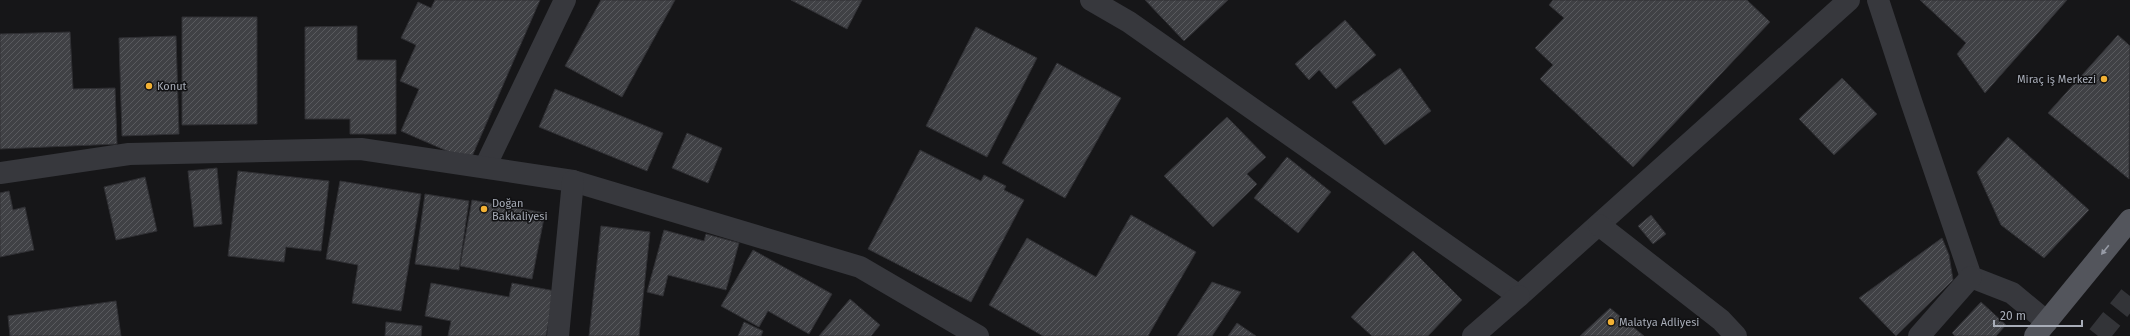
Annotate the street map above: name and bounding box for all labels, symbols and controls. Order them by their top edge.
place label: Miraç iş Merkezi [2017,73,2096,86]
marker: Miraç iş Merkezi [2099,74,2109,84]
place label: Konut [157,80,187,93]
marker: Konut [144,81,154,91]
place label: Doğan Bakkaliyesi [492,197,548,223]
marker: Doğan Bakkaliyesi [479,204,489,214]
one-way arrow [2101,244,2110,255]
scale bar [1994,302,2082,328]
text: 20 m [2000,309,2026,323]
place label: Malatya Adliyesi [1619,316,1699,329]
marker: Malatya Adliyesi [1606,317,1616,327]

